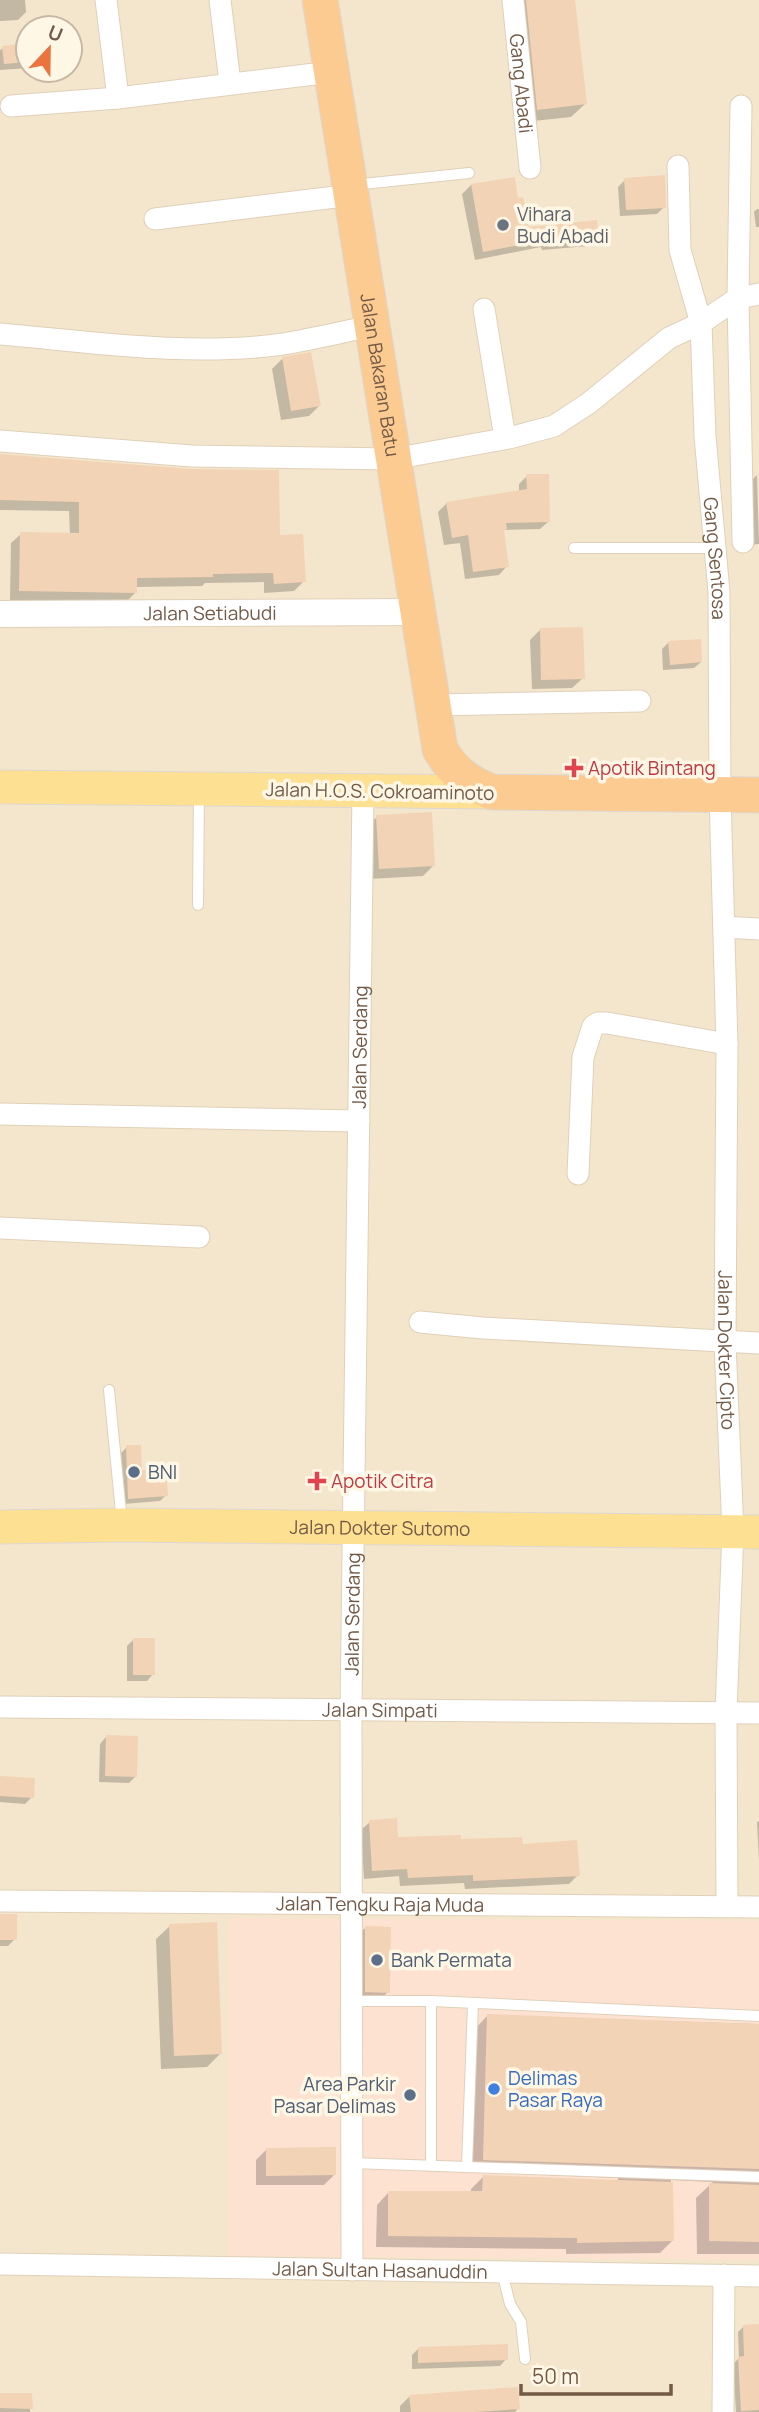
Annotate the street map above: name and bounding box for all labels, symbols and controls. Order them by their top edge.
north arrow [14,14,84,84]
text: U [44,19,67,48]
street label: Gang Abadi [503,33,539,135]
place label: Vihara Budi Abadi [517,201,609,249]
marker: Vihara Budi Abadi [495,217,511,233]
street label: Jalan Bakaran Batu [354,292,406,459]
street label: Gang Sentosa [698,496,732,620]
street label: Jalan Setiabudi [143,600,277,626]
place label: Apotik Bintang [588,755,716,781]
marker: Apotik Bintang [566,760,582,776]
street label: Jalan H.O.S. Cokroaminoto [265,776,495,806]
street label: Jalan Serdang [346,985,373,1109]
street label: Jalan Dokter Cipto [712,1270,742,1431]
place label: BNI [148,1459,177,1485]
marker: BNI [126,1464,142,1480]
place label: Apotik Citra [331,1468,433,1494]
marker: Apotik Citra [309,1473,325,1489]
street label: Jalan Dokter Sutomo [289,1514,470,1542]
street label: Jalan Serdang [338,1552,366,1676]
street label: Jalan Simpati [322,1697,438,1723]
street label: Jalan Tengku Raja Muda [276,1890,484,1918]
place label: Bank Permata [391,1947,512,1973]
marker: Bank Permata [369,1952,385,1968]
place label: Delimas Pasar Raya [508,2065,603,2113]
place label: Area Parkir Pasar Delimas [274,2071,396,2119]
marker: Delimas Pasar Raya [486,2081,502,2097]
marker: Area Parkir Pasar Delimas [402,2087,418,2103]
street label: Jalan Sultan Hasanuddin [272,2255,488,2285]
scale bar [521,2352,672,2396]
text: 50 m [532,2362,579,2390]

